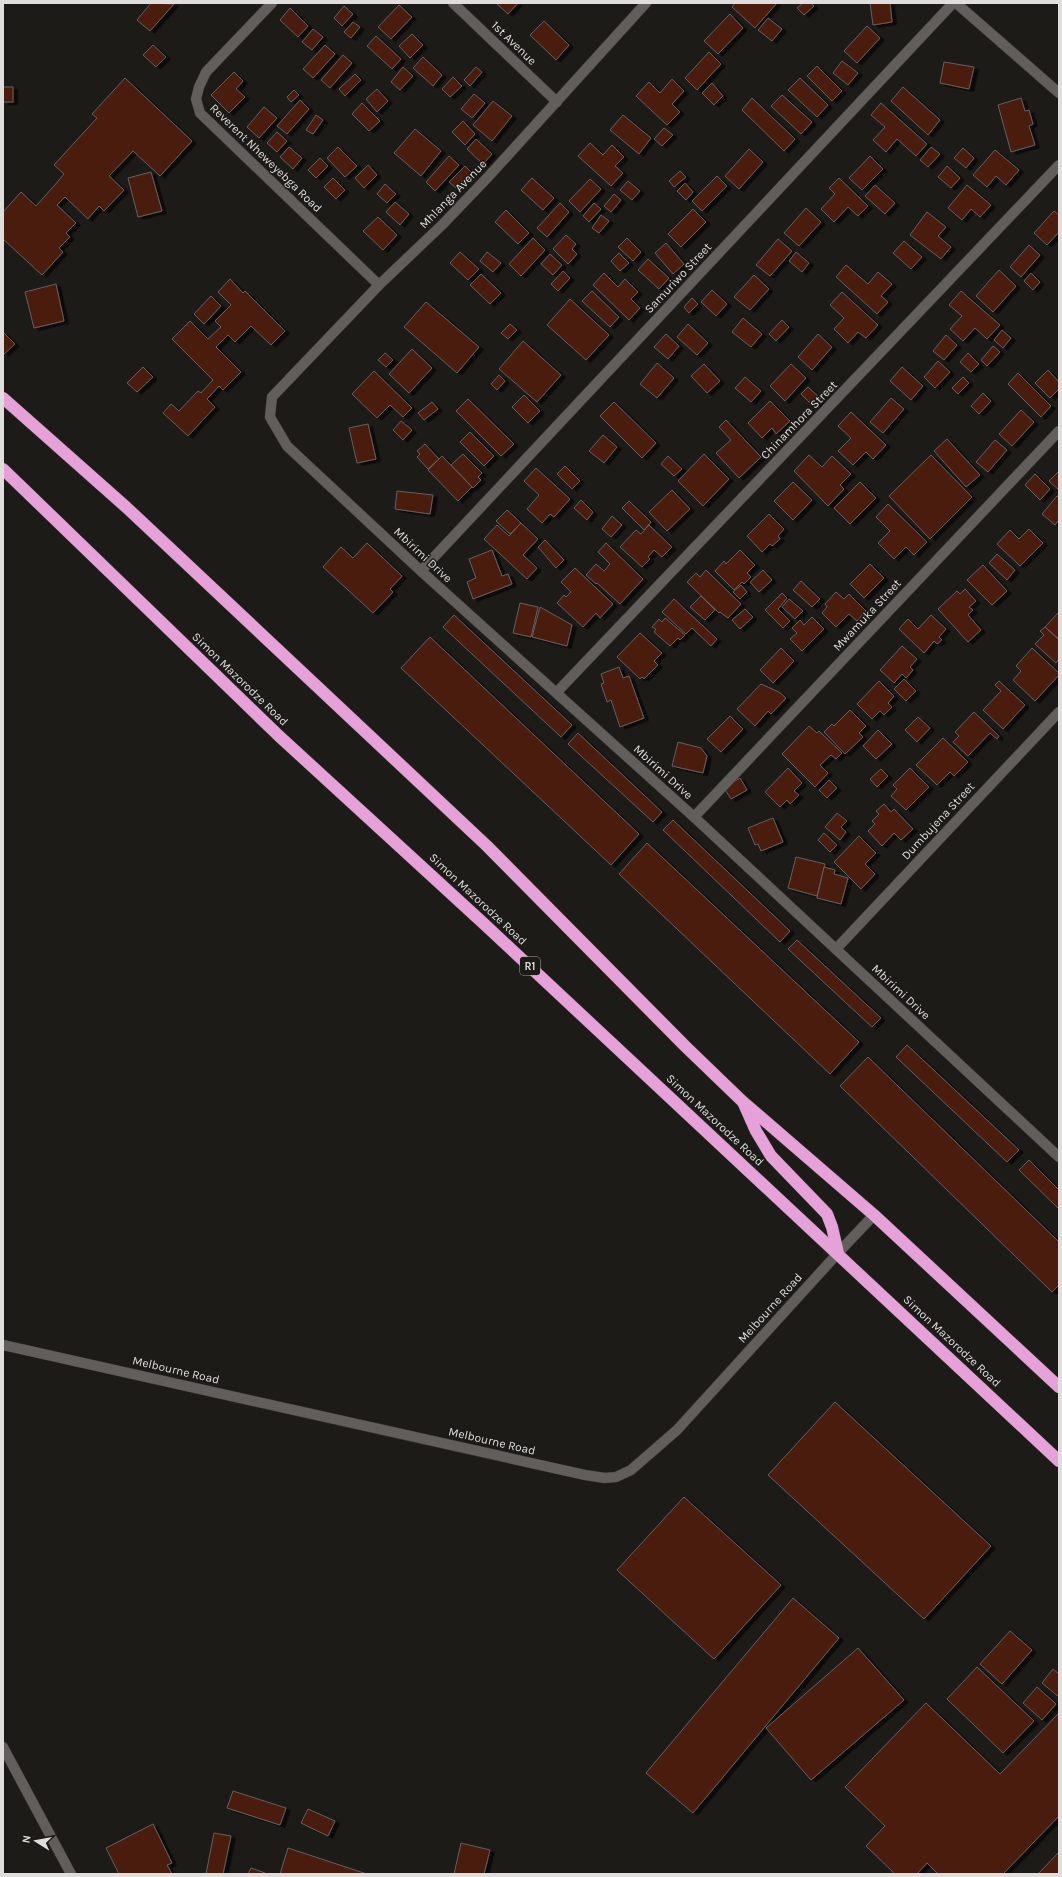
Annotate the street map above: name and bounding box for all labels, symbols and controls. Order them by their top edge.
street label: 1st Avenue [489,18,539,68]
street label: Reverent Nheweyebga Road [207,101,325,215]
street label: Mhlanga Avenue [417,157,489,231]
street label: Samuriwo Street [642,239,715,316]
street label: Chinamhora Street [758,377,840,462]
street label: Mbirimi Drive [391,524,455,586]
street label: Mwamuka Street [830,576,904,654]
street label: Simon Mazorodze Road [189,629,291,729]
street label: Mbirimi Drive [631,742,695,802]
street label: Dumbujena Street [899,779,978,862]
street label: Simon Mazorodze Road [426,850,530,948]
road number: R1 [520,957,540,975]
street label: Mbirimi Drive [869,961,933,1023]
street label: Simon Mazorodze Road [663,1071,767,1169]
street label: Melbourne Road [735,1270,805,1346]
street label: Simon Mazorodze Road [900,1292,1004,1390]
street label: Melbourne Road [131,1353,221,1387]
street label: Melbourne Road [447,1424,537,1458]
north arrow [16,1821,56,1861]
text: N [20,1834,34,1844]

